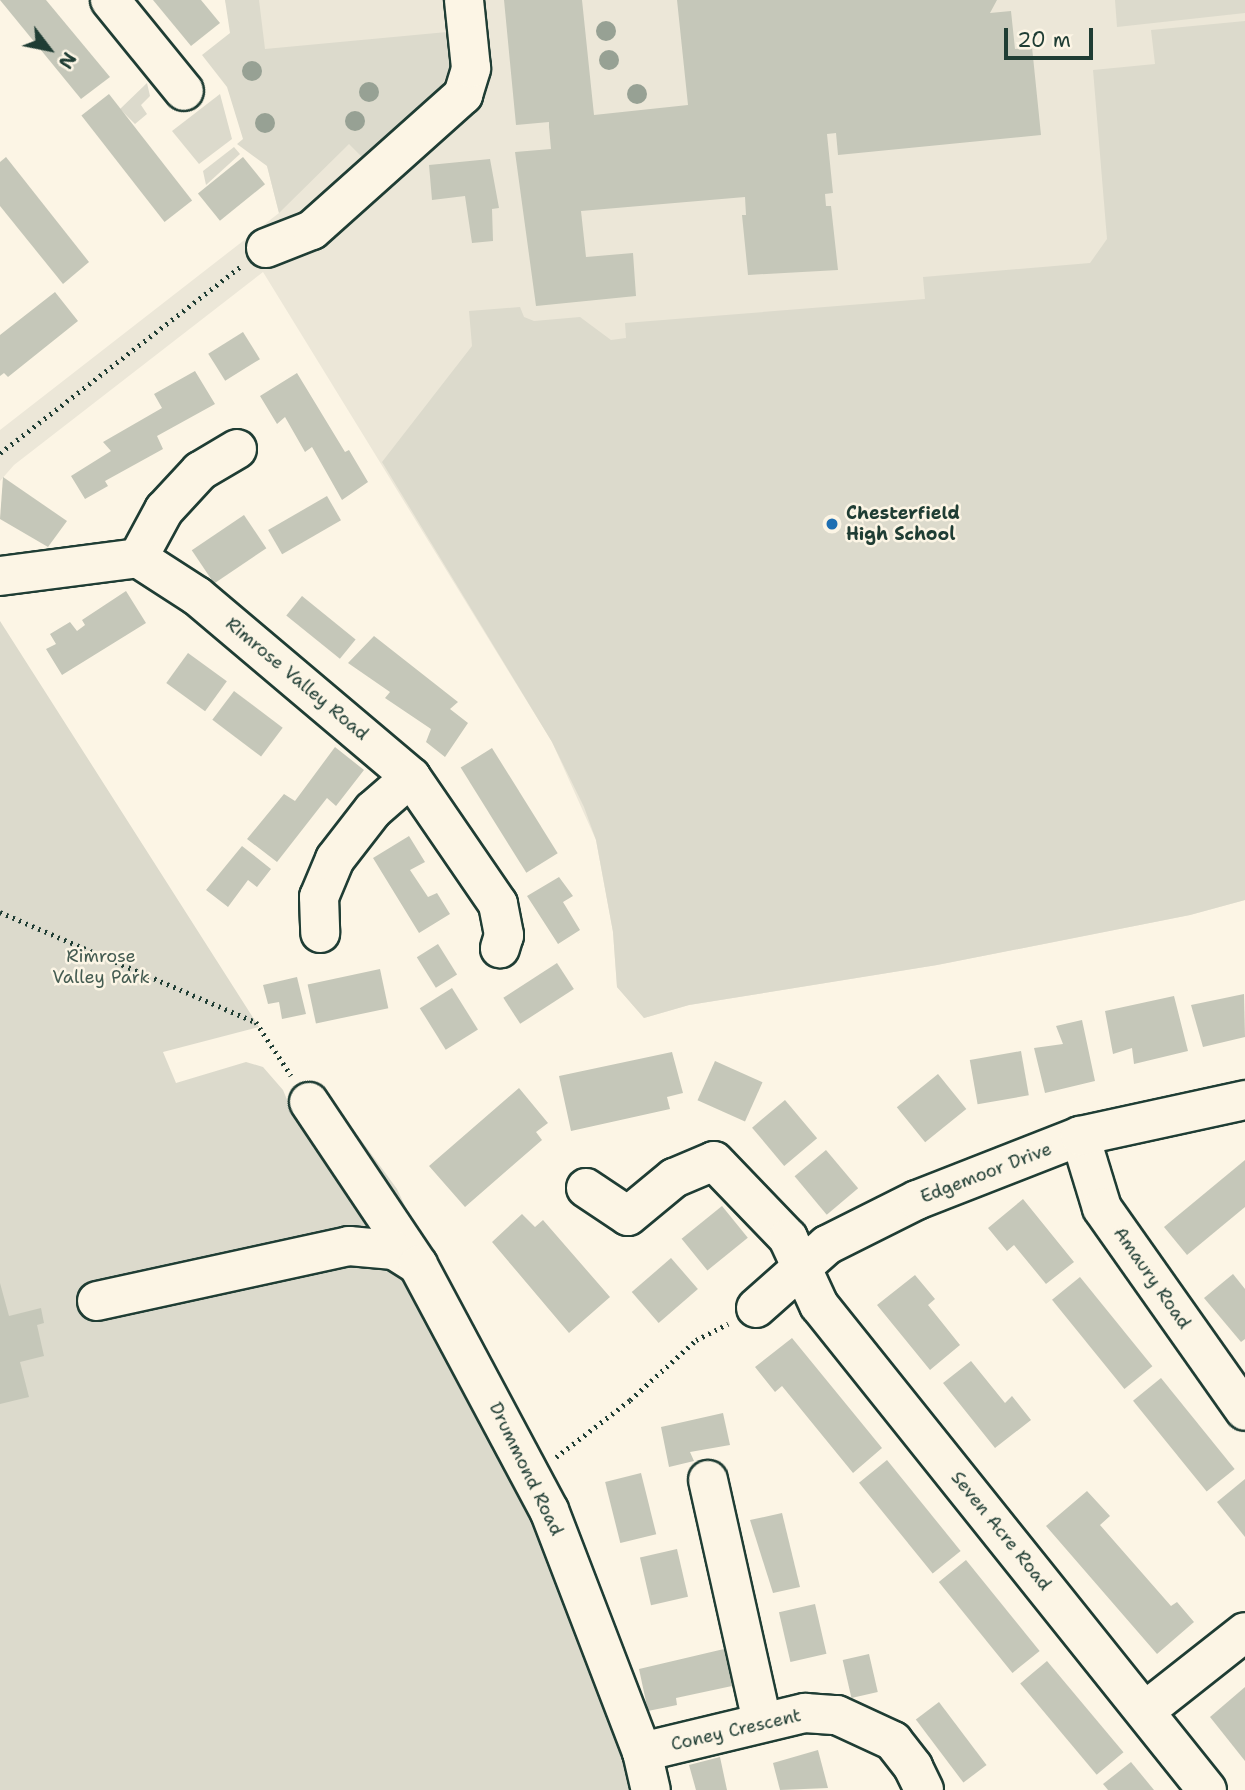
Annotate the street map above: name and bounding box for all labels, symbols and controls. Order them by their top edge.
north arrow [14,14,84,84]
scale bar [1007,14,1096,58]
text: 20 m [1017,26,1071,54]
text: N [53,47,82,73]
place label: Chesterfield High School [846,503,960,546]
marker: Chesterfield High School [824,516,840,532]
street label: Rimrose Valley Road [221,613,373,745]
park label: Rimrose Valley Park [52,946,150,988]
street label: Edgemoor Drive [917,1138,1055,1208]
street label: Amaury Road [1109,1223,1195,1333]
street label: Drummond Road [484,1399,568,1539]
street label: Seven Acre Road [946,1467,1056,1595]
street label: Coney Crescent [669,1705,803,1755]

